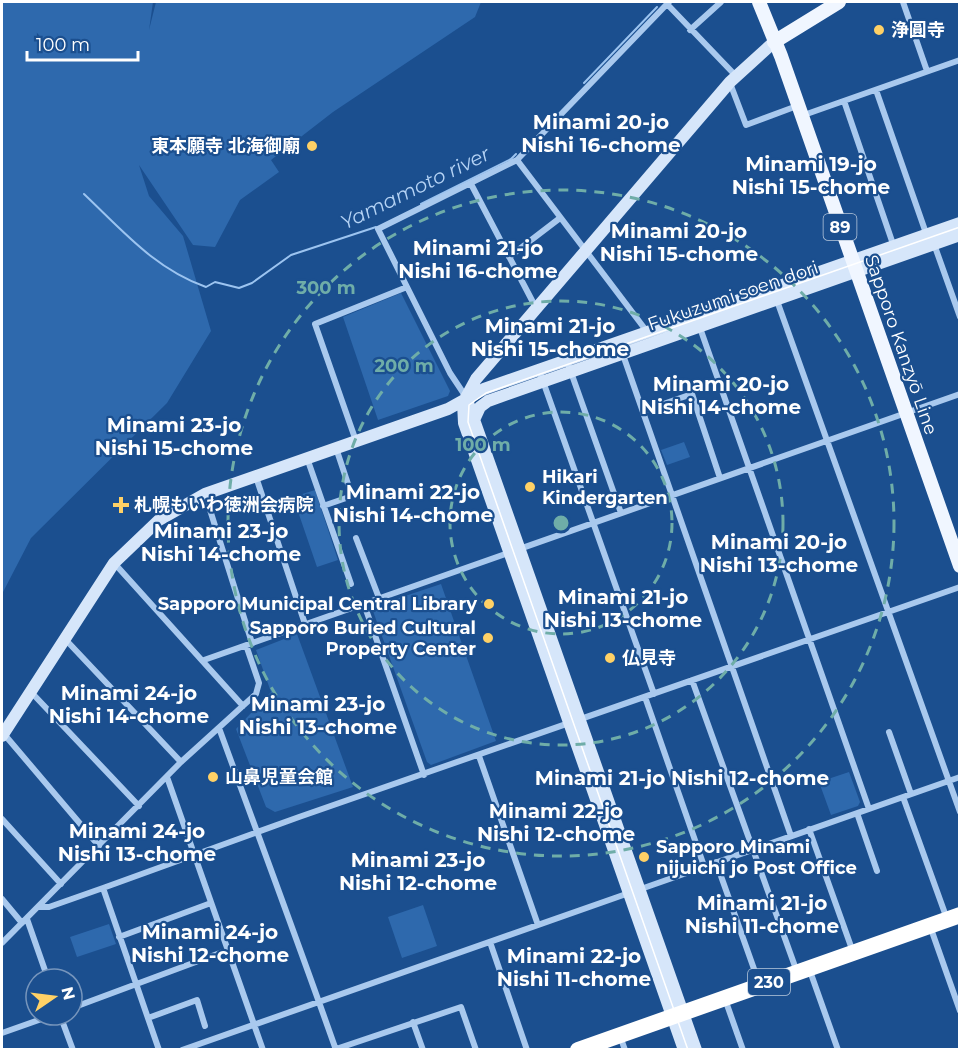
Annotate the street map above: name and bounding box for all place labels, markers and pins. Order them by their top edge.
place label: 浄圓寺 [891,19,945,41]
marker: 浄圓寺 [872,23,886,37]
place label: 東本願寺 北海御廟 [151,135,300,157]
marker: 東本願寺 北海御廟 [305,139,319,153]
place label: Hikari Kindergarten [542,466,668,509]
marker: Hikari Kindergarten [523,480,537,494]
place label: 札幌もいわ徳洲会病院 [134,494,314,516]
marker: 札幌もいわ徳洲会病院 [112,496,130,514]
centre of rings [551,513,571,533]
place label: Sapporo Municipal Central Library [158,593,477,615]
marker: Sapporo Municipal Central Library [482,597,496,611]
place label: Sapporo Buried Cultural Property Center [250,617,476,660]
marker: Sapporo Buried Cultural Property Center [481,631,495,645]
place label: 仏見寺 [622,647,676,669]
marker: 仏見寺 [603,651,617,665]
place label: 山鼻児童会館 [225,766,333,788]
marker: 山鼻児童会館 [206,770,220,784]
place label: Sapporo Minami nijuichi jo Post Office [656,836,857,879]
marker: Sapporo Minami nijuichi jo Post Office [637,850,651,864]

